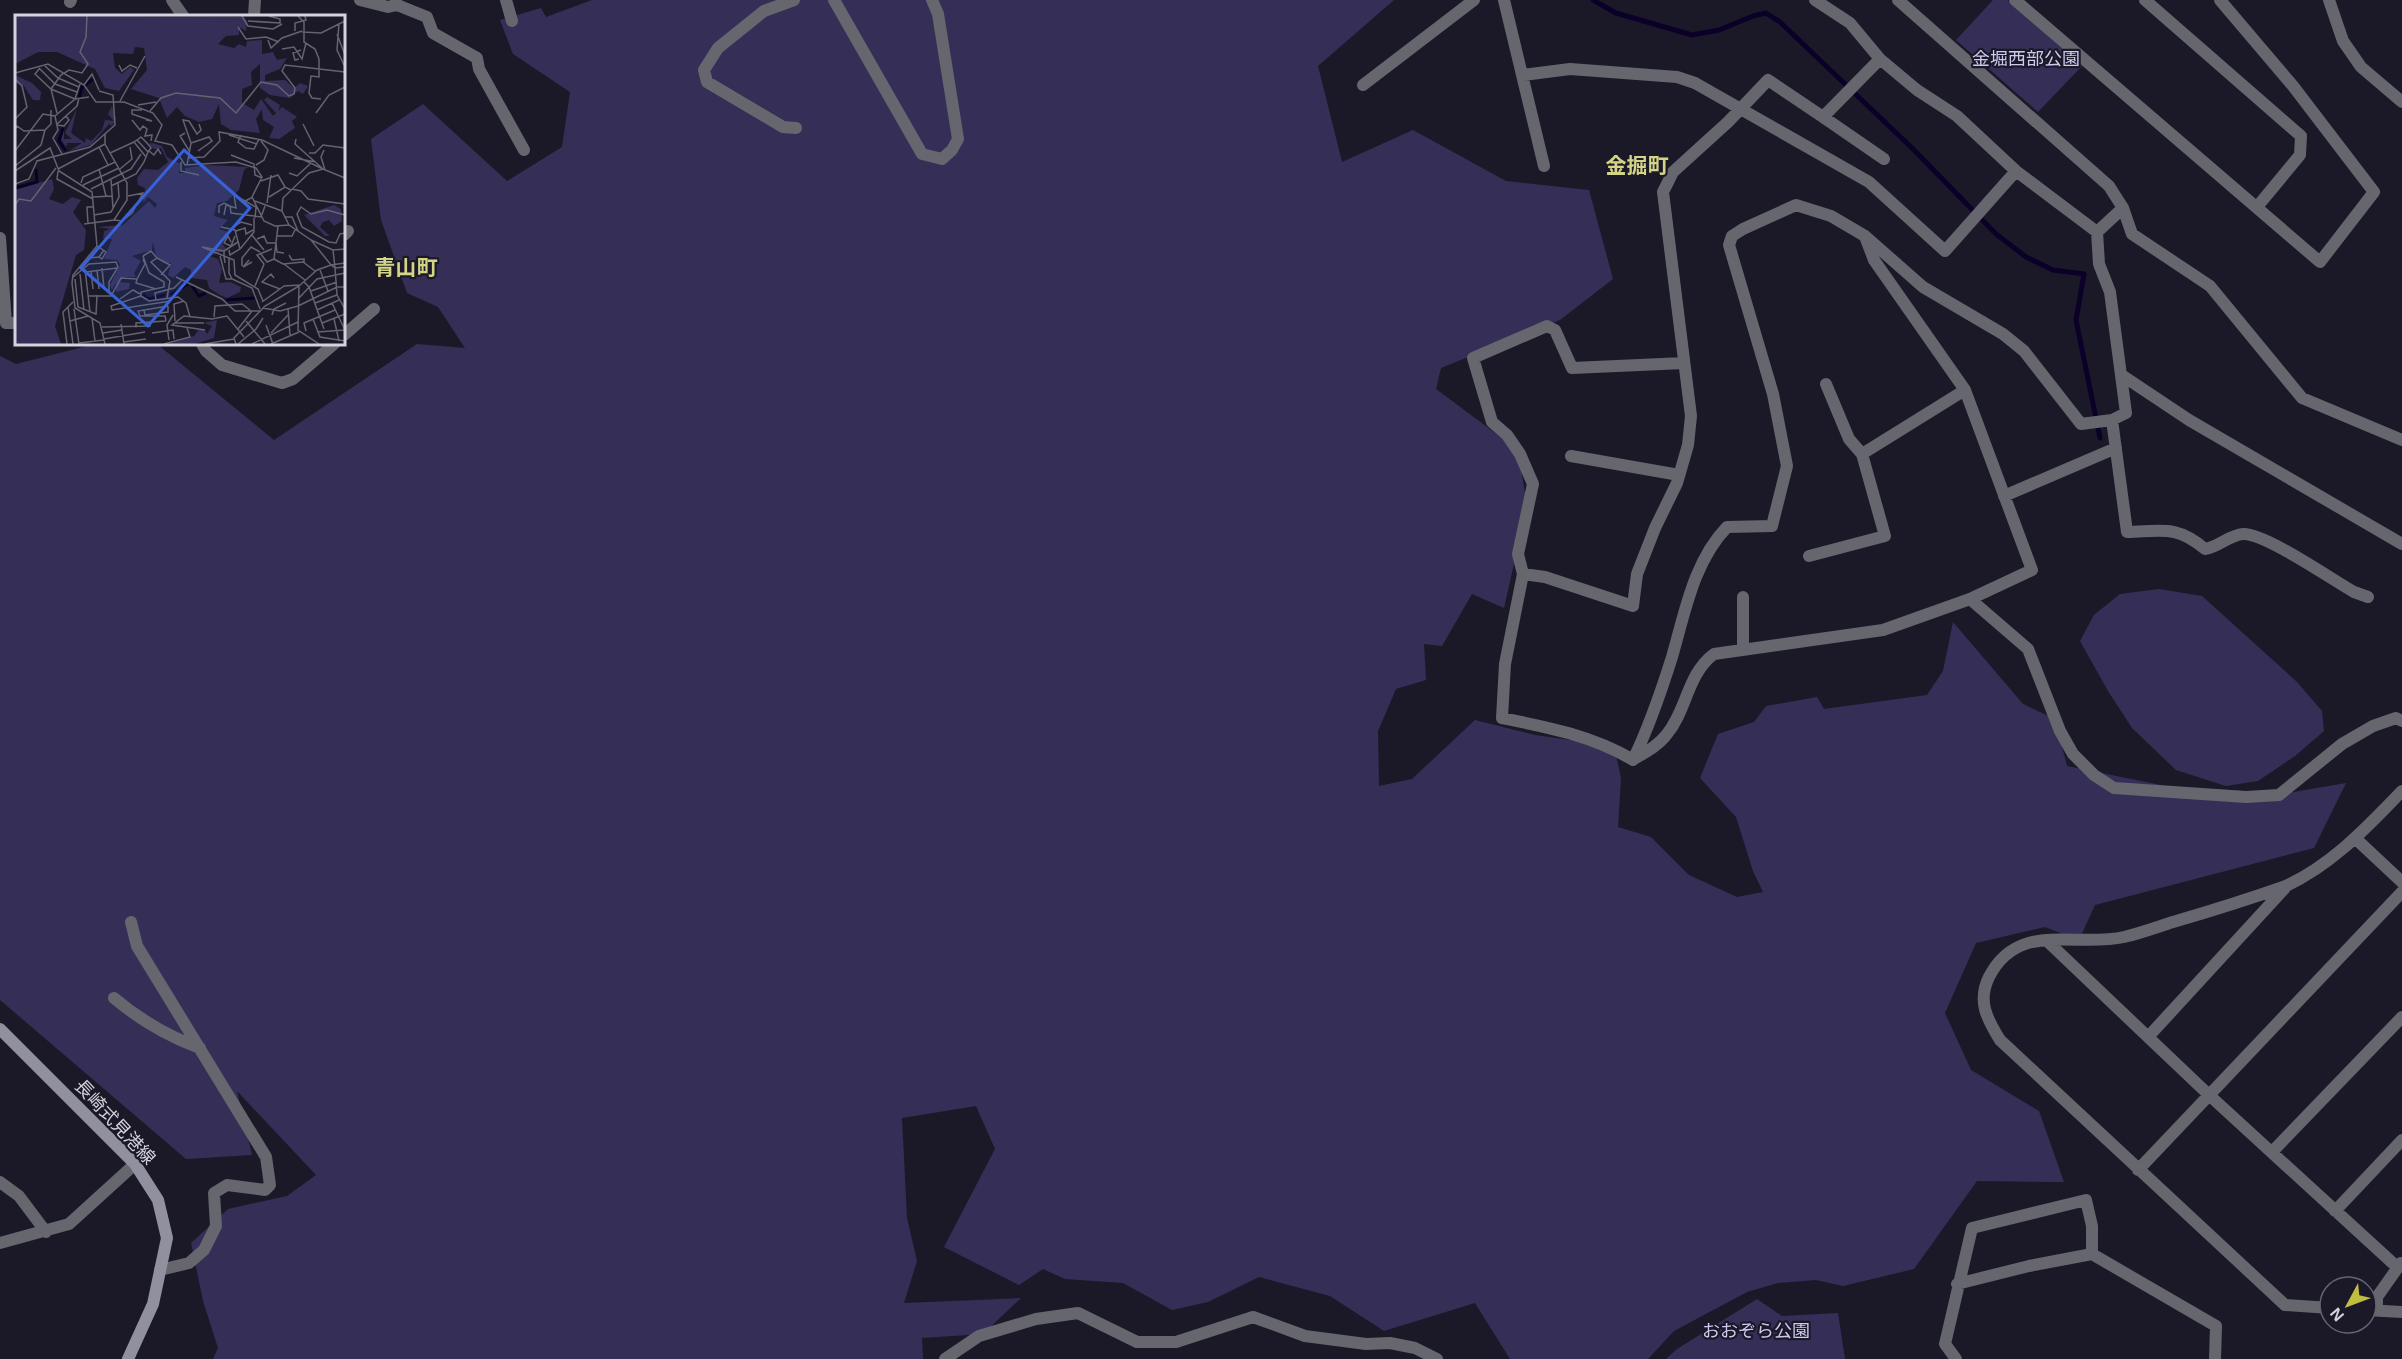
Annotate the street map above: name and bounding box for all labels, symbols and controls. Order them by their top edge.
inset map [15,15,345,345]
park label: 金堀西部公園 [1972,49,2080,69]
district label: 金掘町 [1606,154,1669,177]
district label: 青山町 [375,256,438,279]
street label: 長崎式見港線 [71,1076,159,1168]
north arrow [2318,1275,2378,1335]
text: N [2327,1305,2347,1324]
park label: おおぞら公園 [1702,1321,1810,1341]

